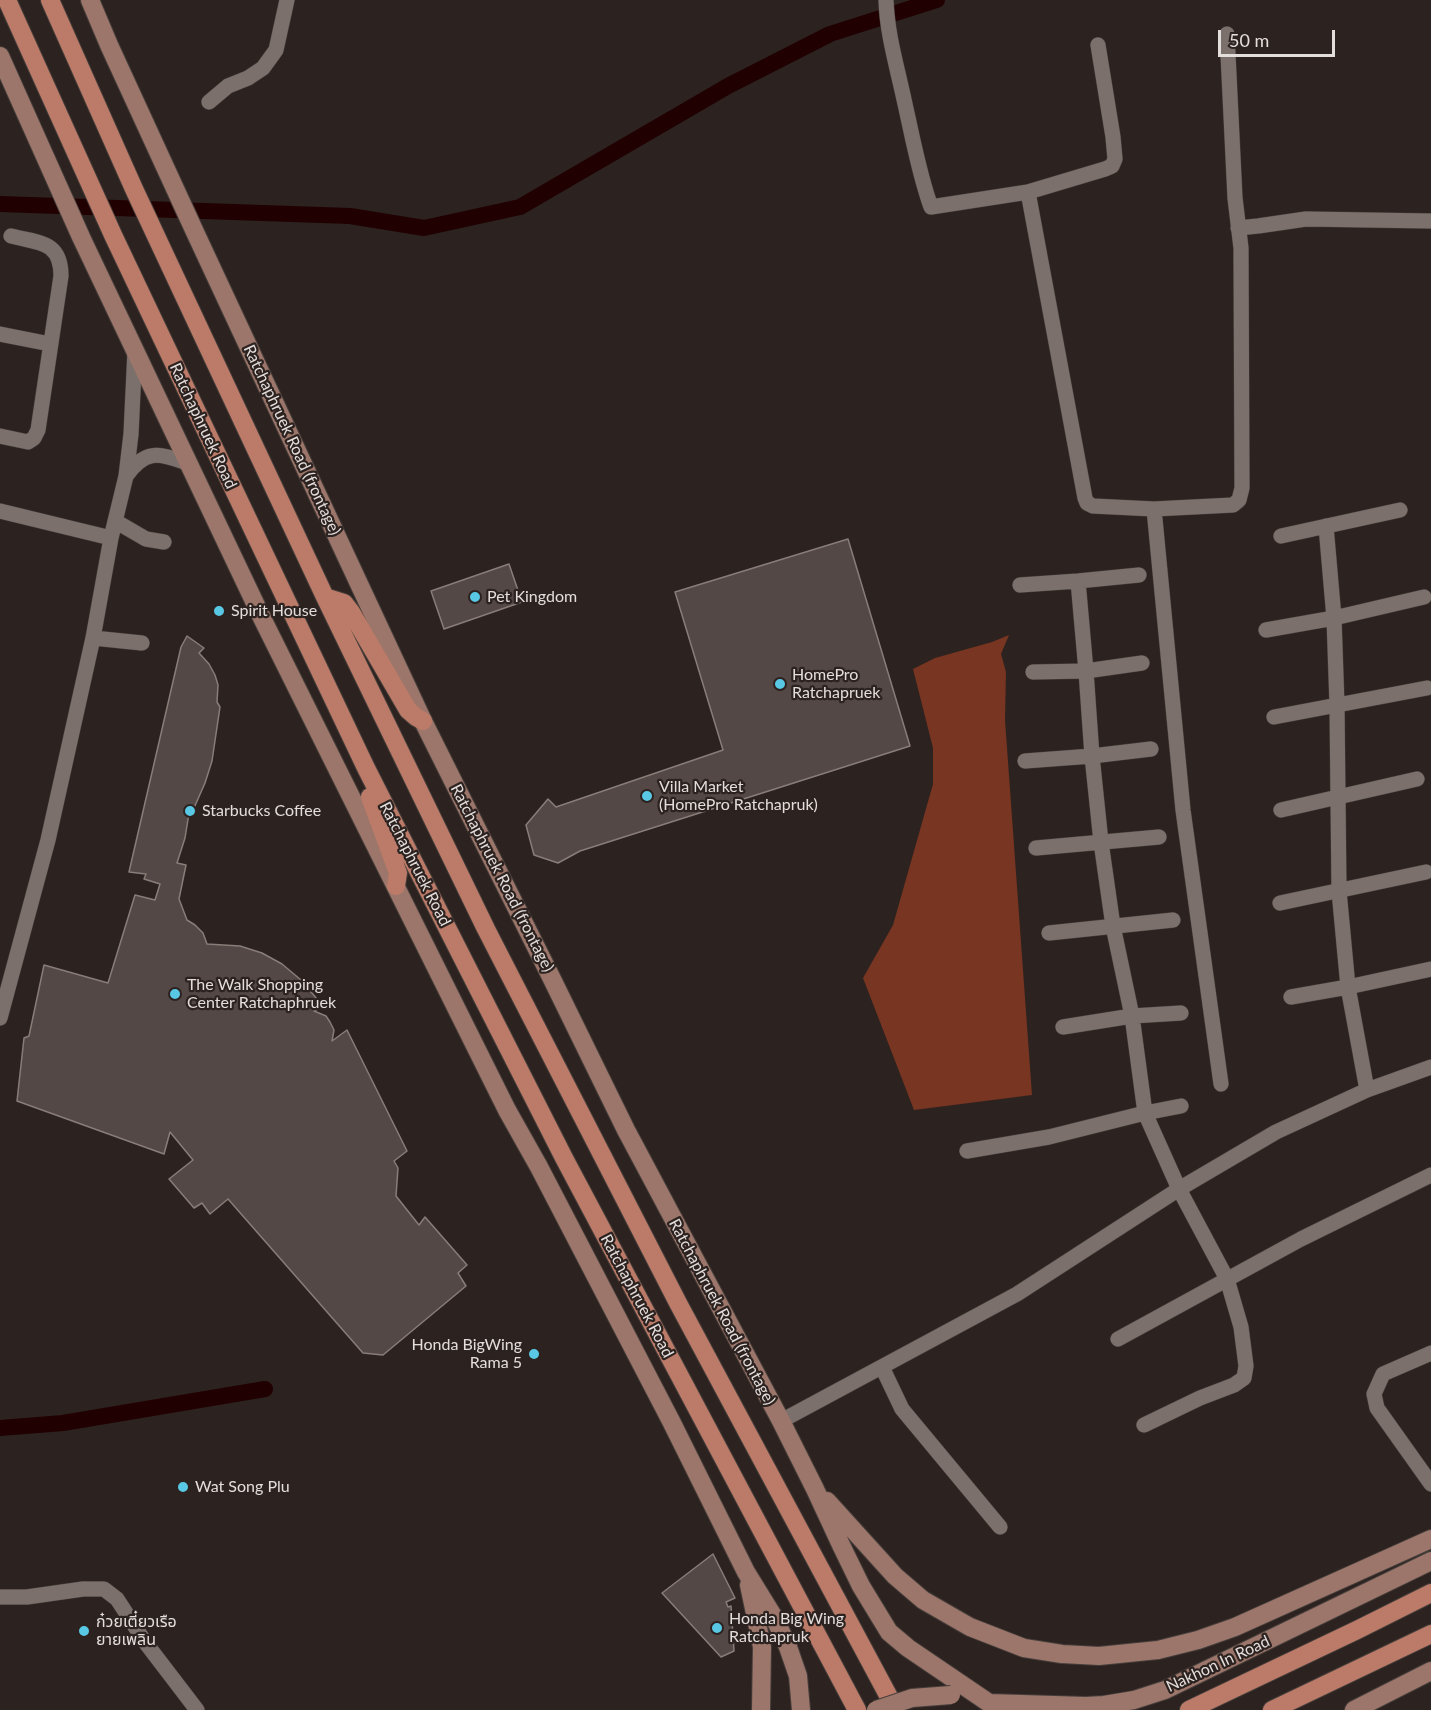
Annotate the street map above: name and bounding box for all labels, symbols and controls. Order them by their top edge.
scale bar [1221,18,1338,56]
text: 50 m [1229,29,1269,51]
street label: Ratchaphruek Road (frontage) [239,342,345,538]
street label: Ratchaphruek Road [165,360,241,492]
place label: Pet Kingdom [487,587,577,607]
marker: Pet Kingdom [468,590,482,604]
place label: Spirit House [231,601,317,621]
marker: Spirit House [212,604,226,618]
place label: HomePro Ratchapruek [792,665,880,703]
marker: HomePro Ratchapruek [773,677,787,691]
place label: Villa Market (HomePro Ratchapruk) [659,777,818,815]
street label: Ratchaphruek Road (frontage) [446,781,558,975]
marker: Villa Market (HomePro Ratchapruk) [640,789,654,803]
street label: Ratchaphruek Road [375,799,455,929]
place label: Starbucks Coffee [202,801,321,821]
marker: Starbucks Coffee [183,804,197,818]
place label: The Walk Shopping Center Ratchaphruek [187,975,336,1013]
marker: The Walk Shopping Center Ratchaphruek [168,987,182,1001]
street label: Ratchaphruek Road (frontage) [665,1216,779,1408]
street label: Ratchaphruek Road [596,1231,678,1361]
place label: Honda BigWing Rama 5 [411,1335,522,1373]
marker: Honda BigWing Rama 5 [527,1347,541,1361]
place label: Wat Song Plu [195,1477,290,1497]
marker: Wat Song Plu [176,1480,190,1494]
place label: Honda Big Wing Ratchapruk [729,1609,844,1647]
place label: ก๋วยเตี๋ยวเรือ ยายเพลิน [96,1612,177,1650]
marker: Honda Big Wing Ratchapruk [710,1621,724,1635]
marker: ก๋วยเตี๋ยวเรือ ยายเพลิน [77,1624,91,1638]
street label: Nakhon In Road [1163,1632,1273,1696]

